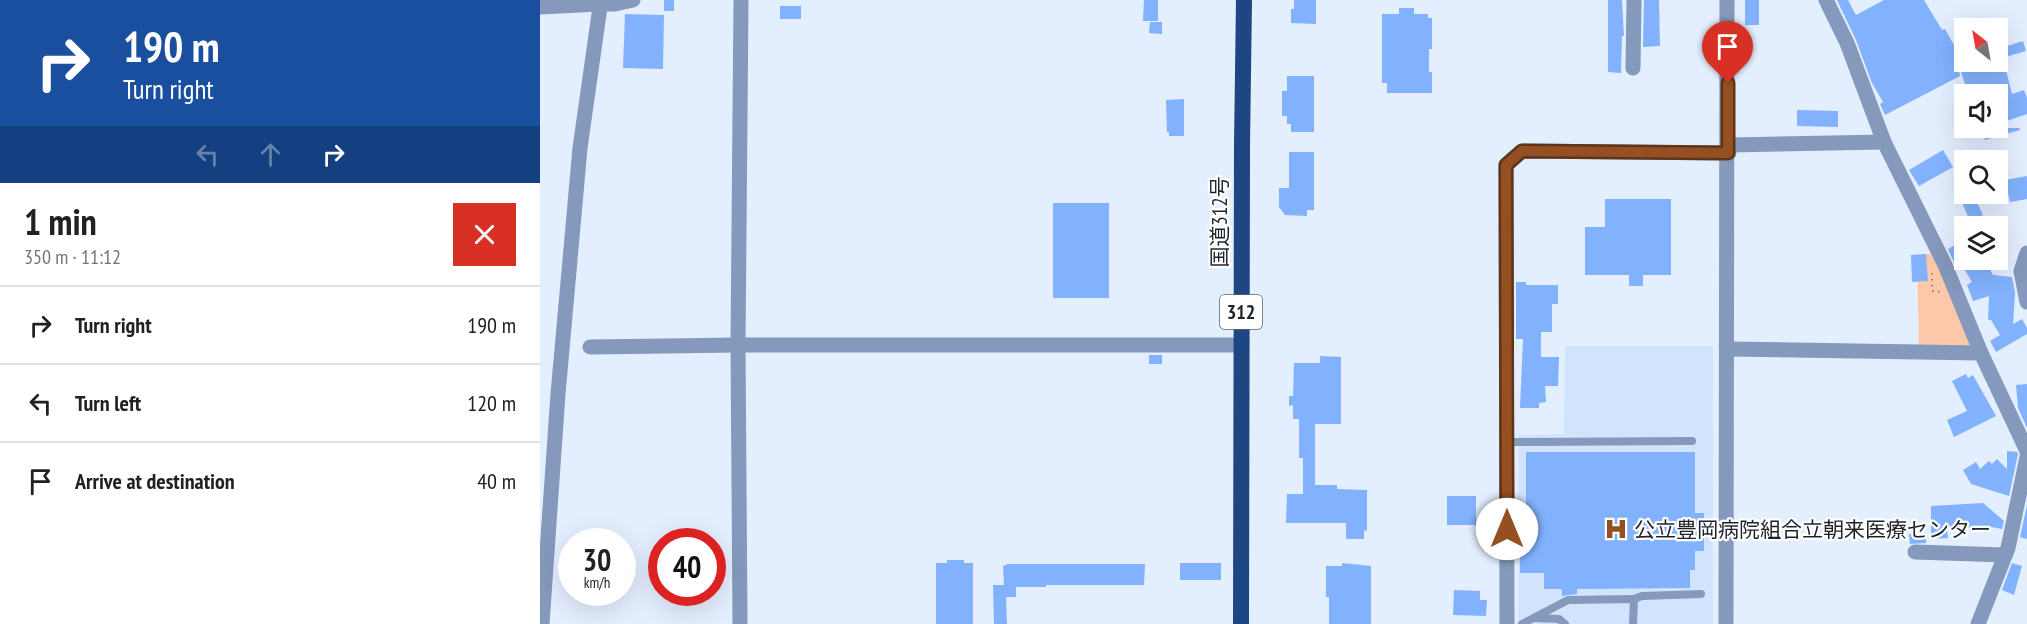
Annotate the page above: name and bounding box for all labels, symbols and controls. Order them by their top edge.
north arrow [1954,18,2008,72]
map controls [1954,18,2008,270]
text: 190 m [123,19,220,74]
pin [1702,21,1753,83]
icon: right [24,24,102,102]
icon: arrive [1711,30,1744,63]
text: Turn right [123,72,214,106]
button: sound [1954,84,2008,138]
icon: left [191,138,224,171]
icon: ahead [254,138,287,171]
icon: right [317,138,350,171]
button: search [1954,150,2008,204]
street label: 国道312号 [1206,176,1233,268]
text: 1 min [24,198,97,245]
button: close [453,203,516,266]
button: layers [1954,216,2008,270]
text: 350 m · 11:12 [24,244,121,270]
road number: 312 [1220,295,1262,329]
icon: right [24,309,57,342]
text: Turn right [75,311,152,339]
text: 190 m [467,311,516,339]
icon: left [24,387,57,420]
text: Turn left [75,389,141,417]
text: 120 m [467,389,516,417]
icon: arrive [24,465,57,498]
text: Arrive at destination [75,467,235,495]
text: 40 m [477,467,516,495]
position arrow [1475,497,1539,561]
hospital icon: 公立豊岡病院組合立朝来医療センター [1603,516,1629,542]
place label: 公立豊岡病院組合立朝来医療センター [1634,516,1991,543]
speed limit sign: 40 [648,528,726,606]
text: 30 [583,540,611,579]
text: km/h [584,573,610,592]

